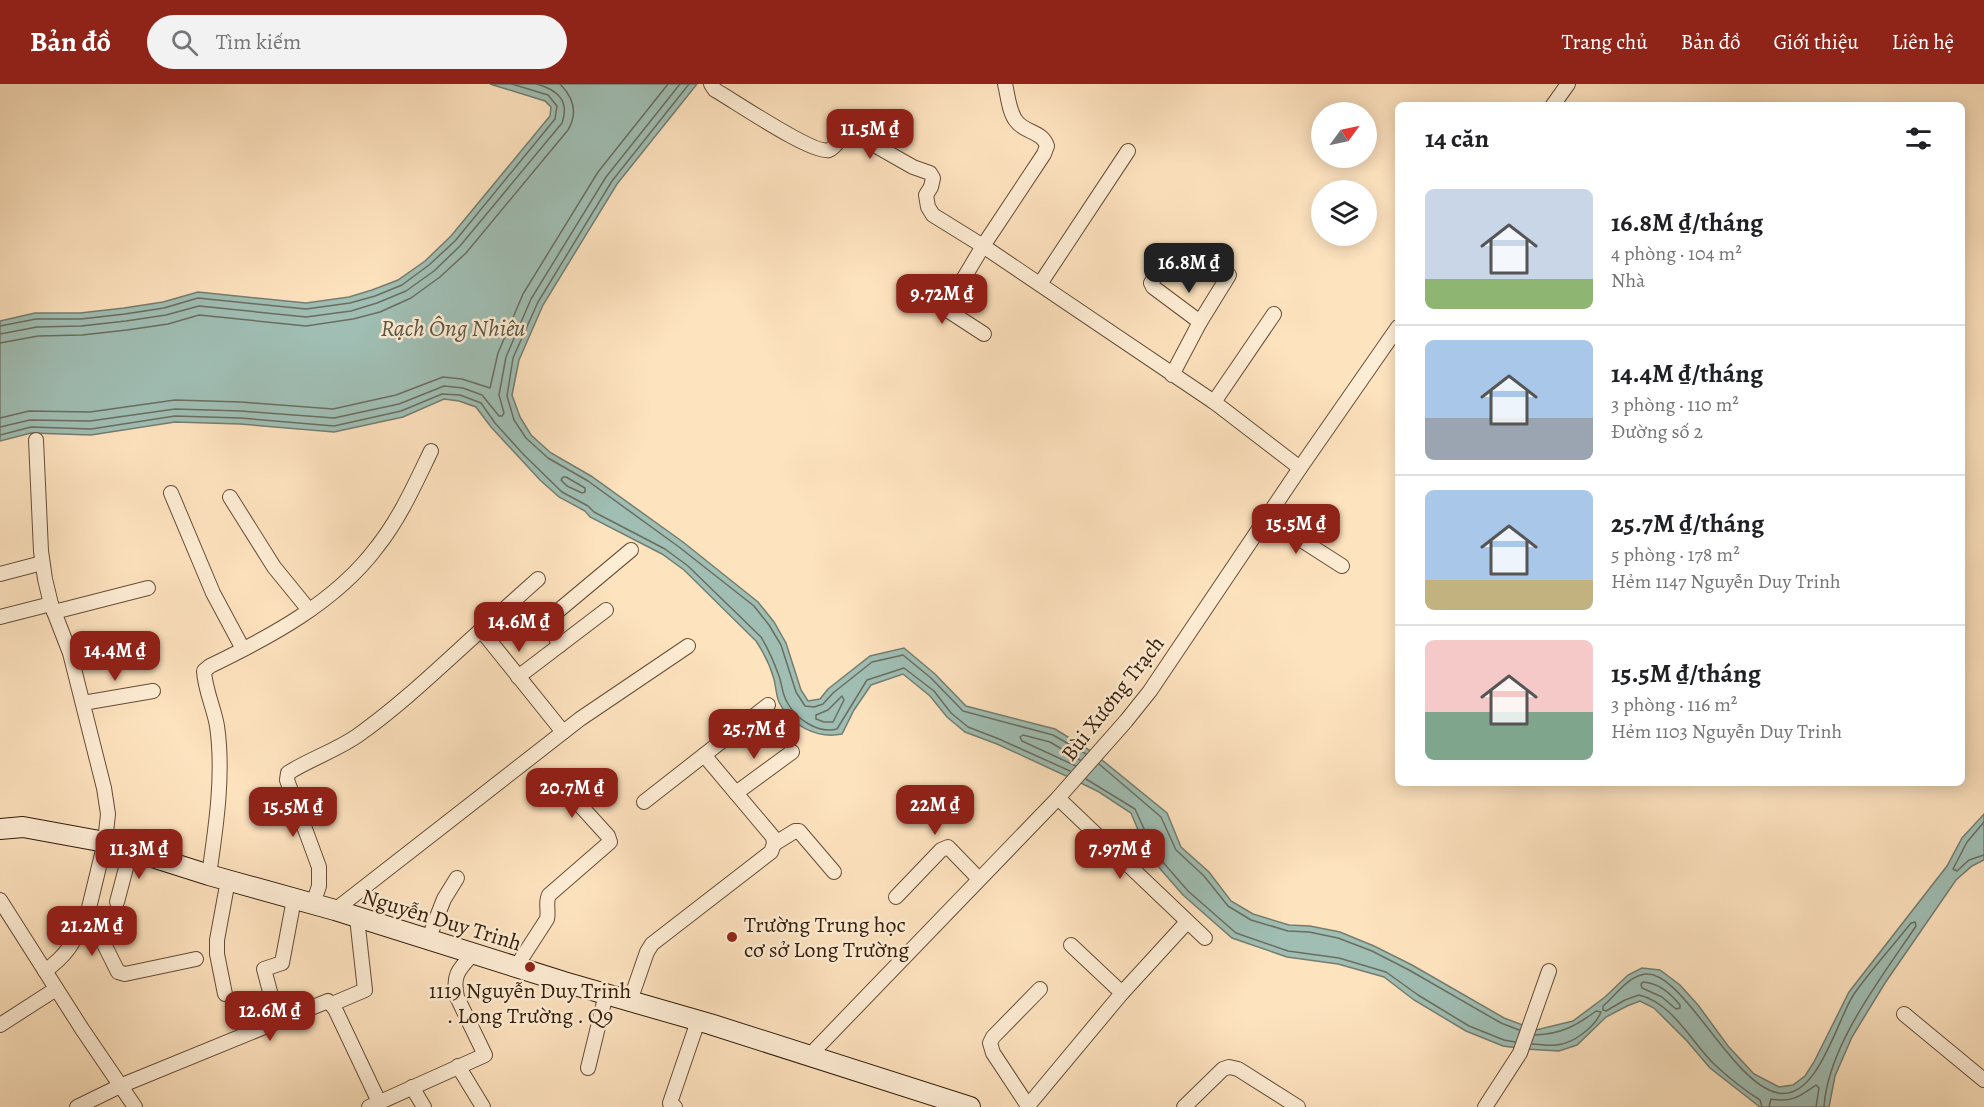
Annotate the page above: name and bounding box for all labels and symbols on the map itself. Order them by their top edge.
north arrow [1311,102,1377,168]
pin: 11.5M ₫ [815,109,925,160]
pin: 16.8M ₫ [1134,243,1244,294]
pin: 9.72M ₫ [887,274,997,325]
water label: Rạch Ông Nhiêu [380,312,526,344]
pin: 15.5M ₫ [1241,504,1351,555]
pin: 14.6M ₫ [464,602,574,653]
street label: Bùi Xương Trạch [1054,630,1171,768]
pin: 14.4M ₫ [60,631,170,682]
pin: 25.7M ₫ [699,709,809,760]
pin: 20.7M ₫ [517,768,627,819]
pin: 22M ₫ [893,785,977,836]
pin: 15.5M ₫ [238,787,348,838]
pin: 11.3M ₫ [84,829,194,880]
pin: 7.97M ₫ [1065,829,1175,880]
street label: Nguyễn Duy Trinh [358,881,525,959]
pin: 21.2M ₫ [37,906,147,957]
place label: Trường Trung học cơ sở Long Trường [744,910,909,965]
marker: Trường Trung học cơ sở Long Trường [725,930,739,944]
marker: 1119 Nguyễn Duy Trinh . Long Trường . Q9 [523,960,537,974]
place label: 1119 Nguyễn Duy Trinh . Long Trường . Q9 [429,976,631,1031]
pin: 12.6M ₫ [215,991,325,1042]

